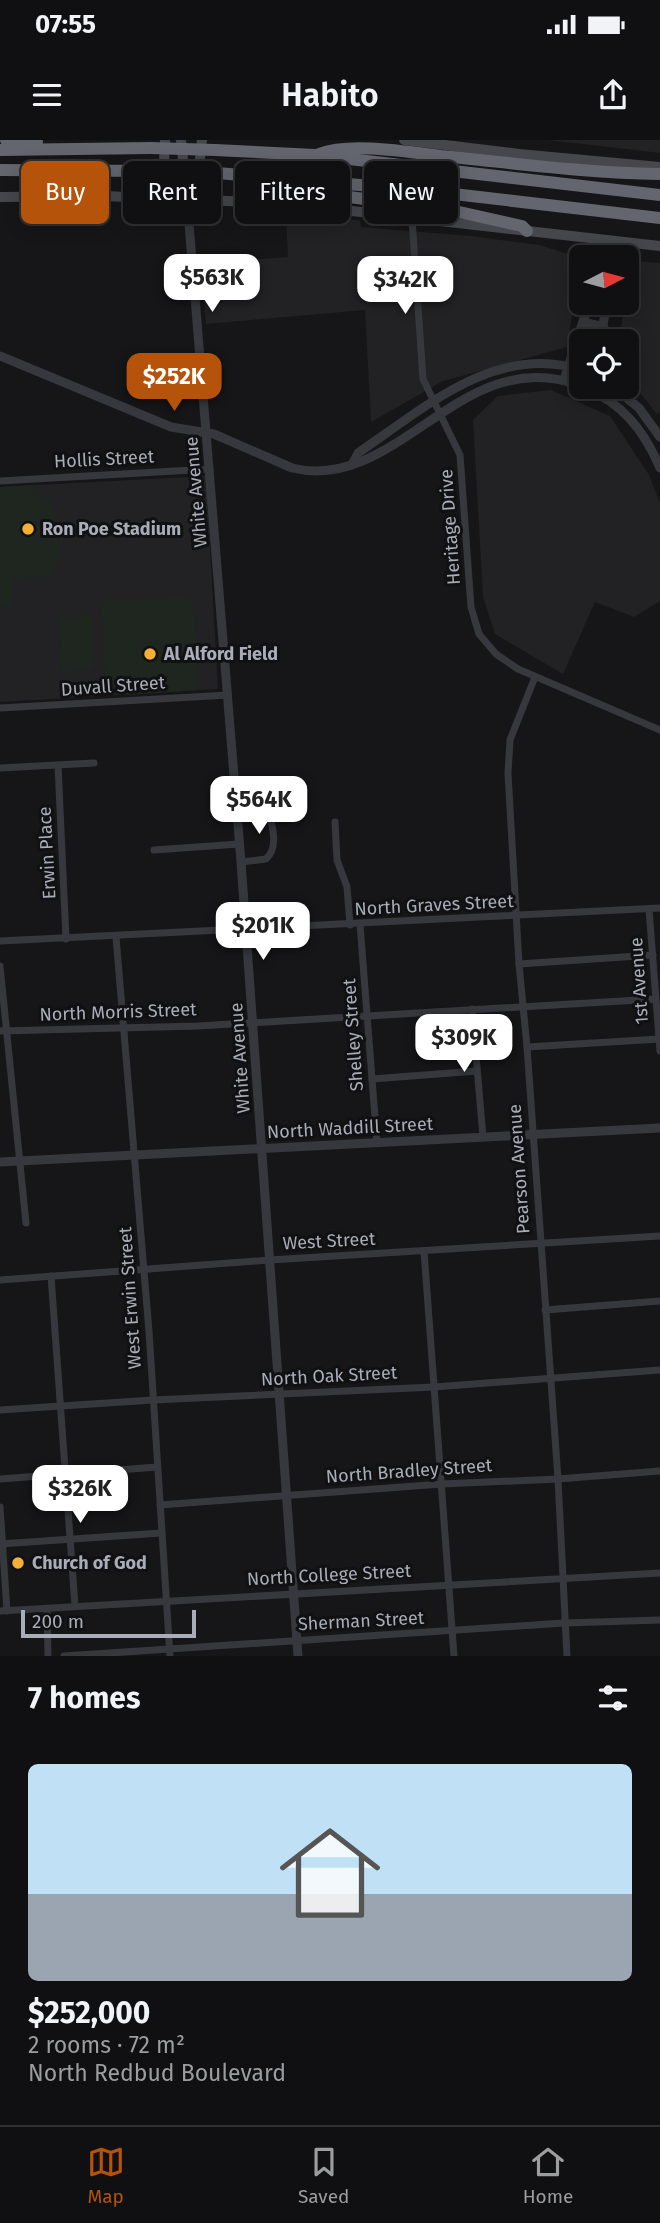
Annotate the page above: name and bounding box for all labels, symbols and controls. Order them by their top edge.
text: 07:55 [35,9,96,40]
icon: menu [28,76,66,114]
text: Habito [281,76,379,114]
icon: share [594,76,632,114]
chip: Buy [21,161,109,224]
chip: Rent [123,161,221,224]
chip: Filters [235,161,350,224]
chip: New [364,161,458,224]
north arrow [569,245,639,315]
map controls [569,245,639,399]
pin: $563K [163,254,261,314]
pin: $342K [356,256,454,316]
text: $563K [180,263,244,291]
text: $342K [373,265,437,293]
button: locate [569,329,639,399]
pin: $252K [125,354,223,413]
text: $252K [143,362,205,390]
street label: White Avenue [180,436,212,548]
street label: Hollis Street [53,445,155,473]
street label: Heritage Drive [435,468,465,586]
place label: Ron Poe Stadium [42,518,181,540]
marker: Ron Poe Stadium [20,521,36,537]
place label: Al Alford Field [163,643,278,665]
marker: Al Alford Field [142,646,158,662]
street label: Duvall Street [60,671,166,701]
pin: $564K [210,776,308,836]
text: $564K [226,785,292,813]
street label: Erwin Place [34,806,60,900]
street label: North Graves Street [354,890,515,920]
pin: $201K [214,902,312,962]
text: $201K [232,911,294,939]
street label: 1st Avenue [625,937,653,1025]
street label: Shelley Street [338,977,368,1092]
street label: North Morris Street [39,998,197,1026]
street label: White Avenue [225,1002,255,1114]
pin: $309K [415,1014,513,1074]
text: $309K [431,1023,497,1051]
street label: Pearson Avenue [503,1103,535,1235]
street label: North Waddill Street [266,1113,434,1143]
street label: West Erwin Street [114,1226,146,1370]
street label: West Street [282,1228,377,1254]
street label: North Oak Street [260,1361,398,1391]
street label: North Bradley Street [325,1454,493,1488]
pin: $326K [31,1466,129,1525]
text: $326K [48,1474,112,1502]
place label: Church of God [32,1552,147,1574]
marker: Church of God [10,1555,26,1571]
street label: North College Street [246,1560,412,1590]
scale bar [21,1607,196,1639]
street label: Sherman Street [297,1607,425,1635]
text: 200 m [32,1610,84,1633]
icon: filters [594,1679,632,1717]
text: 7 homes [28,1680,140,1716]
icon: home [267,1810,393,1936]
text: $252,000 [28,1995,150,2031]
text: 2 rooms · 72 m² [28,2031,185,2059]
text: North Redbud Boulevard [28,2059,286,2087]
tab: Map [87,2143,125,2208]
tab: Saved [298,2143,349,2208]
tab: Home [523,2143,573,2208]

